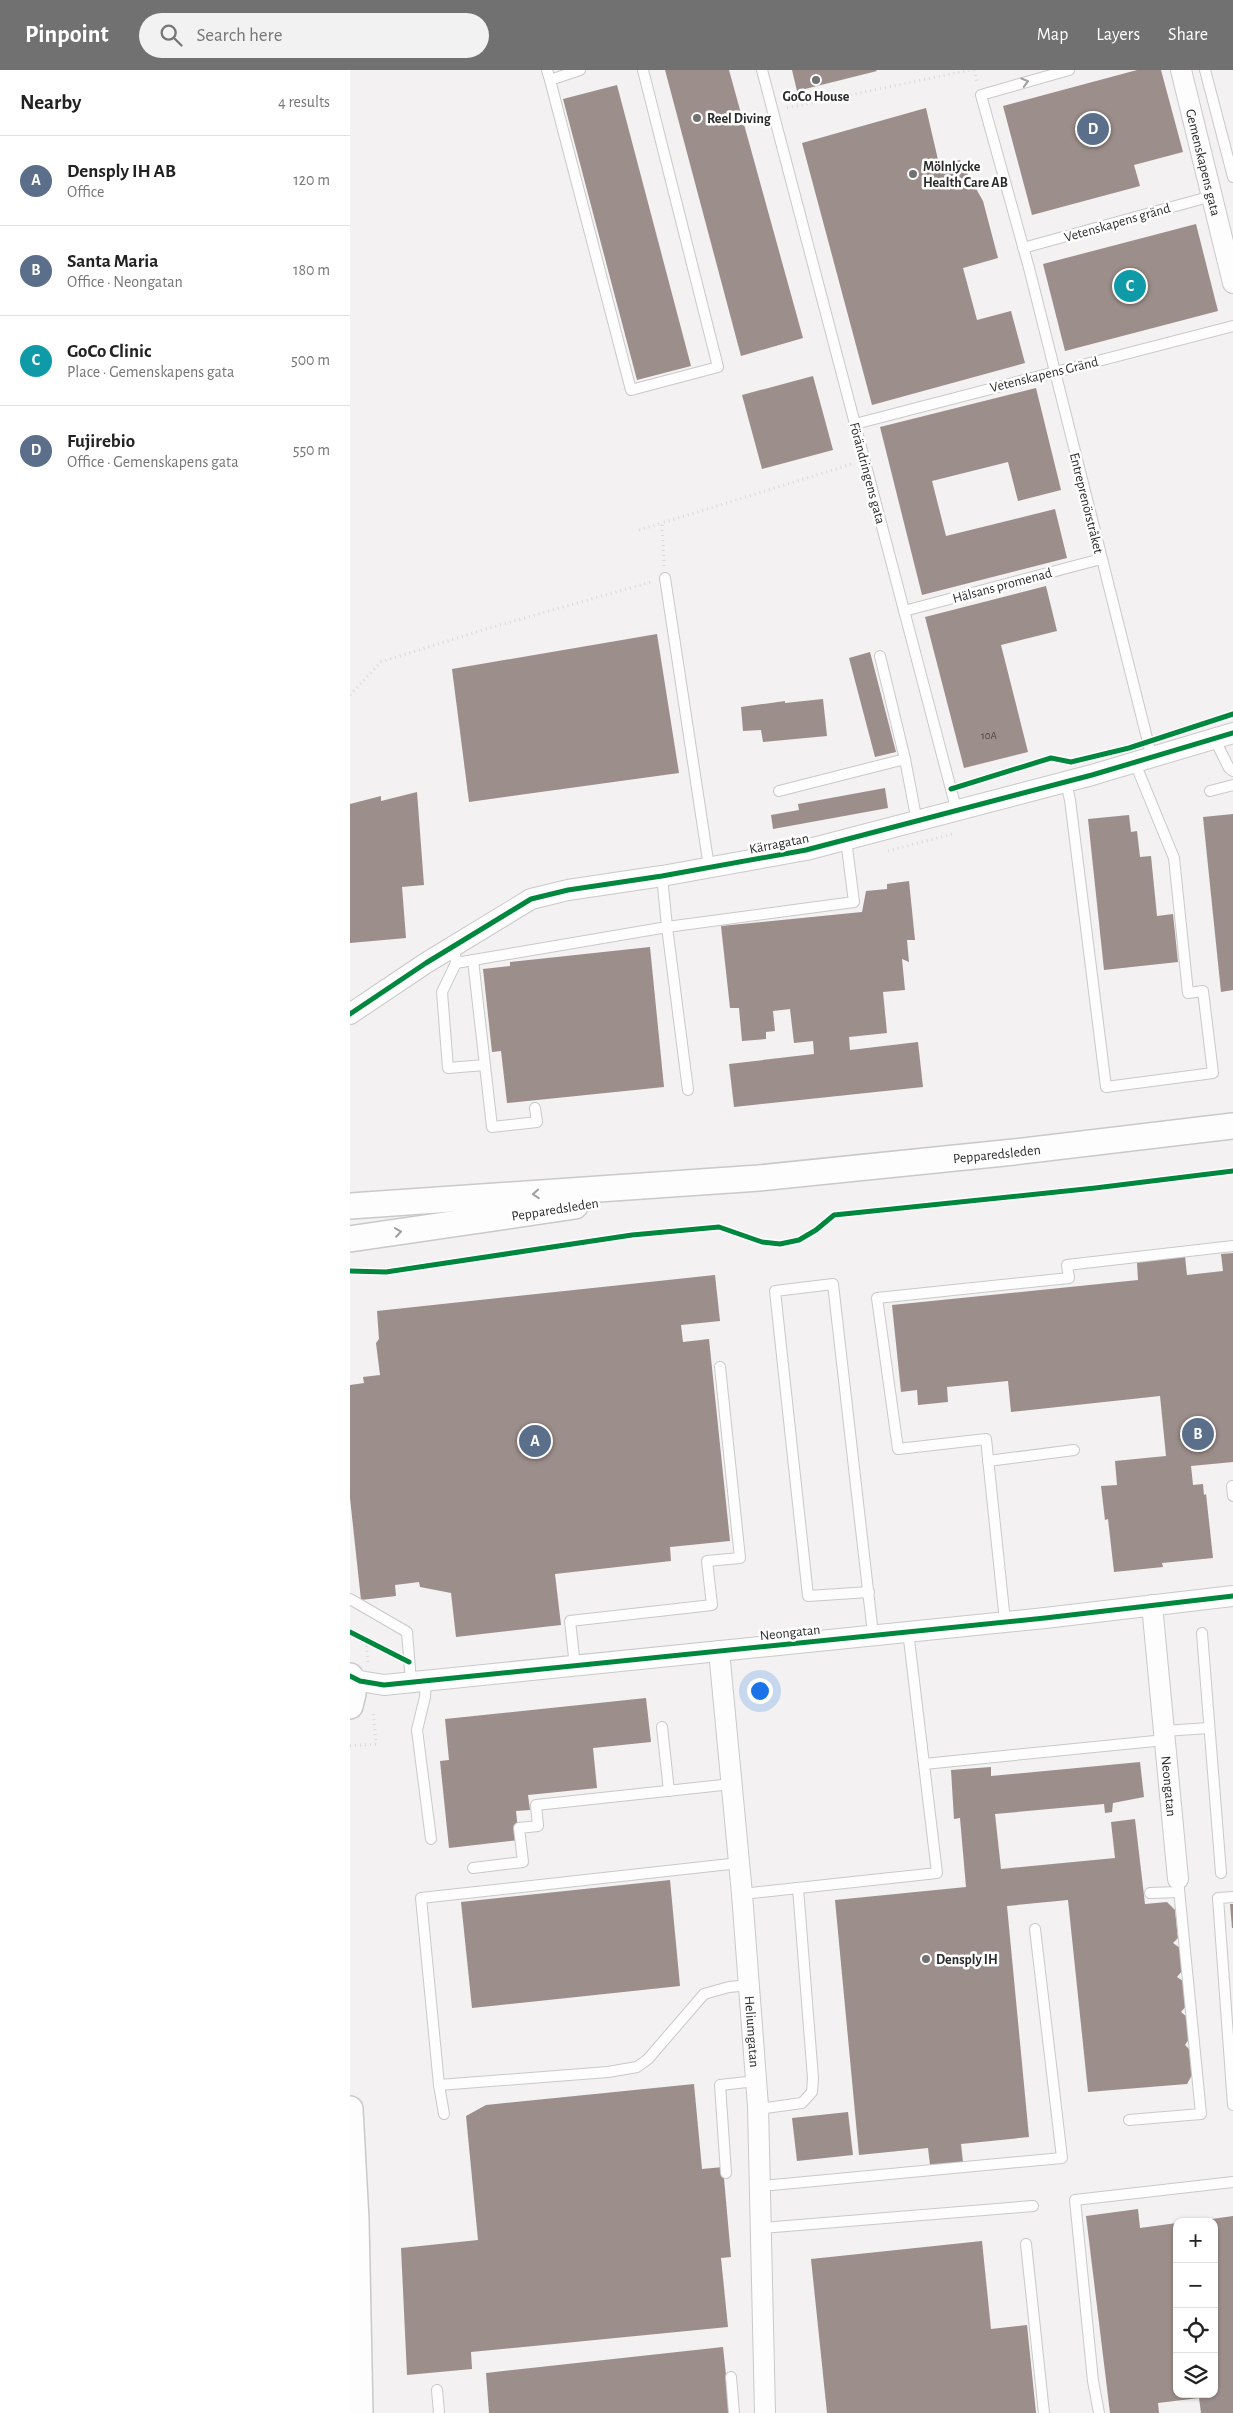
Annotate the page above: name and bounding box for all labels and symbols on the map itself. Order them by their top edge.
marker: GoCo House [810,74,822,86]
one-way arrow [1020,78,1029,88]
place label: GoCo House [783,90,850,104]
street label: Gemenskapens gata [1183,108,1222,218]
pin: D [1077,110,1109,148]
marker: Reel Diving [691,112,703,124]
place label: Reel Diving [707,112,772,126]
place label: Mölnlycke Health Care AB [923,160,1008,190]
marker: Mölnlycke Health Care AB [907,168,919,180]
street label: Vetenskapens gränd [1063,201,1172,245]
pin: C [1114,267,1146,305]
street label: Vetenskapens Gränd [989,355,1100,395]
street label: Förändringens gata [847,421,887,526]
street label: Entreprenörstråket [1067,451,1105,556]
street label: Hälsans promenad [951,566,1053,606]
house number: 10A [981,730,998,741]
street label: Kärragatan [748,831,810,857]
street label: Pepparedsleden [952,1143,1042,1166]
one-way arrow [532,1188,540,1199]
street label: Pepparedsleden [511,1196,600,1224]
one-way arrow [395,1227,403,1238]
pin: B [1182,1415,1214,1453]
pin: A [519,1422,551,1460]
street label: Neongatan [759,1623,821,1643]
your location [747,1678,773,1704]
street label: Neongatan [1158,1755,1178,1817]
marker: Densply IH [920,1953,932,1965]
place label: Densply IH [936,1953,998,1967]
street label: Heliumgatan [742,1995,761,2068]

